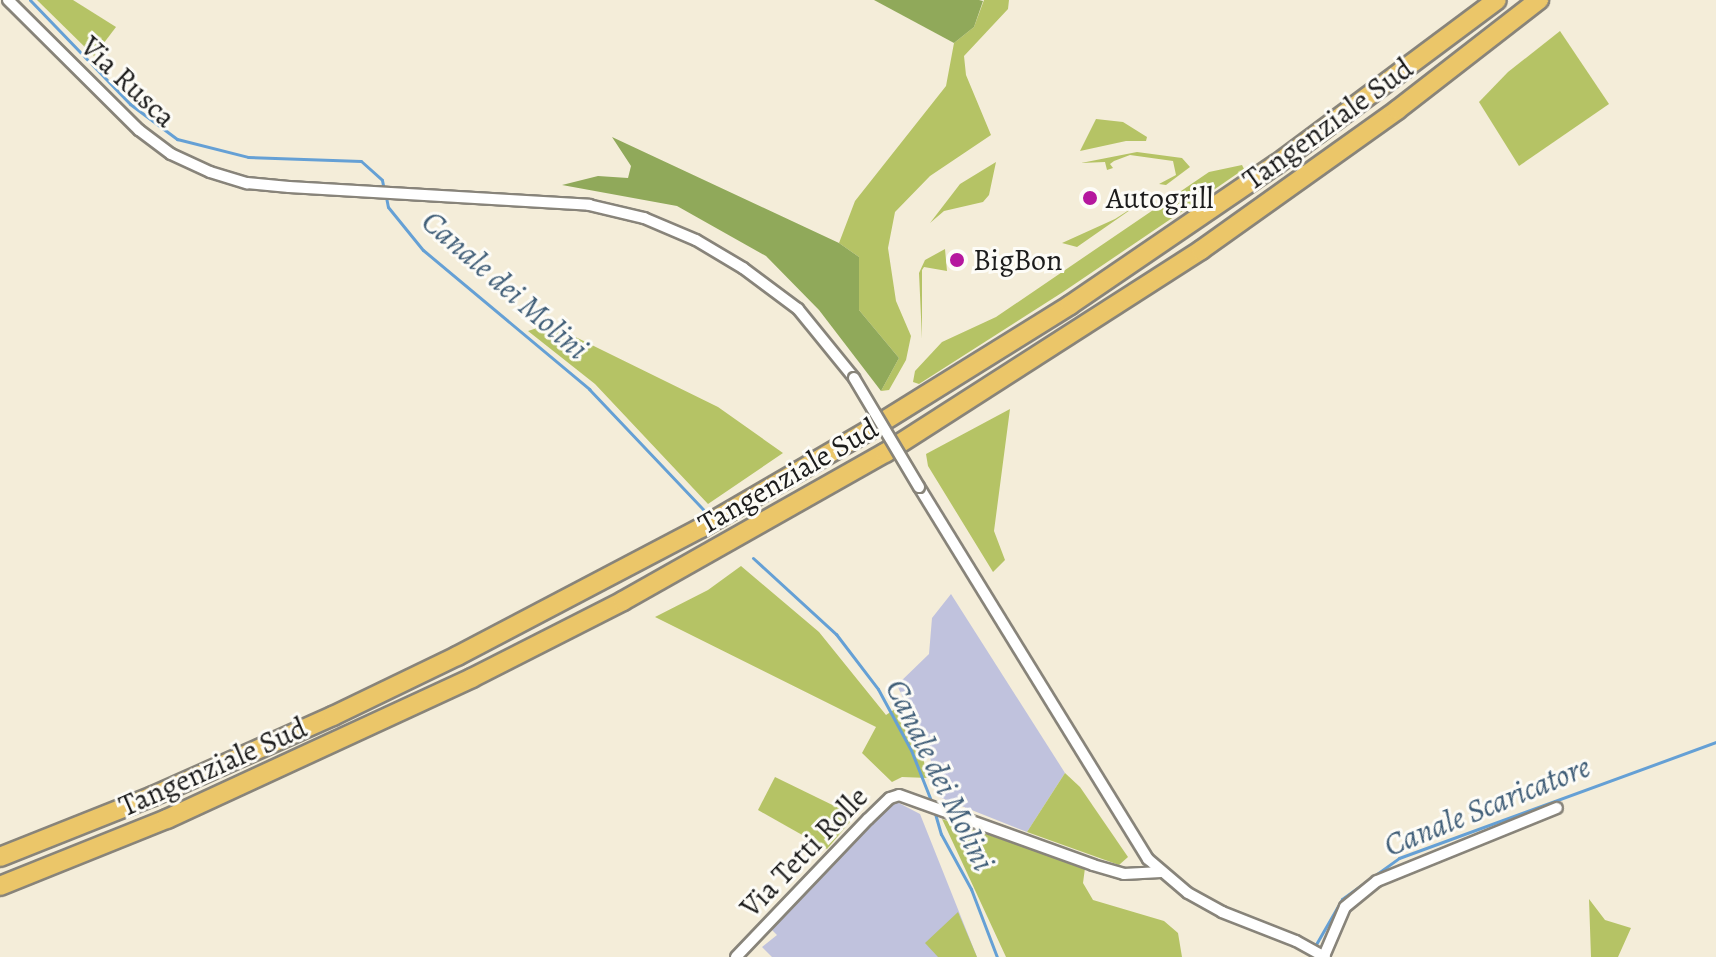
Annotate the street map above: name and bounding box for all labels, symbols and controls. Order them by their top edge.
street label: Via Rusca [73,29,183,135]
street label: Tangenziale Sud [1236,50,1420,198]
place label: Autogrill [1106,180,1214,216]
marker: Autogrill [1081,189,1099,207]
water label: Canale dei Molini [414,202,596,368]
place label: BigBon [973,242,1062,278]
marker: BigBon [948,251,966,269]
street label: Tangenziale Sud [692,410,884,542]
water label: Canale dei Molini [877,673,1003,877]
street label: Tangenziale Sud [114,710,312,824]
water label: Canale Scaricatore [1378,747,1596,865]
street label: Via Tetti Rolle [733,779,875,925]

